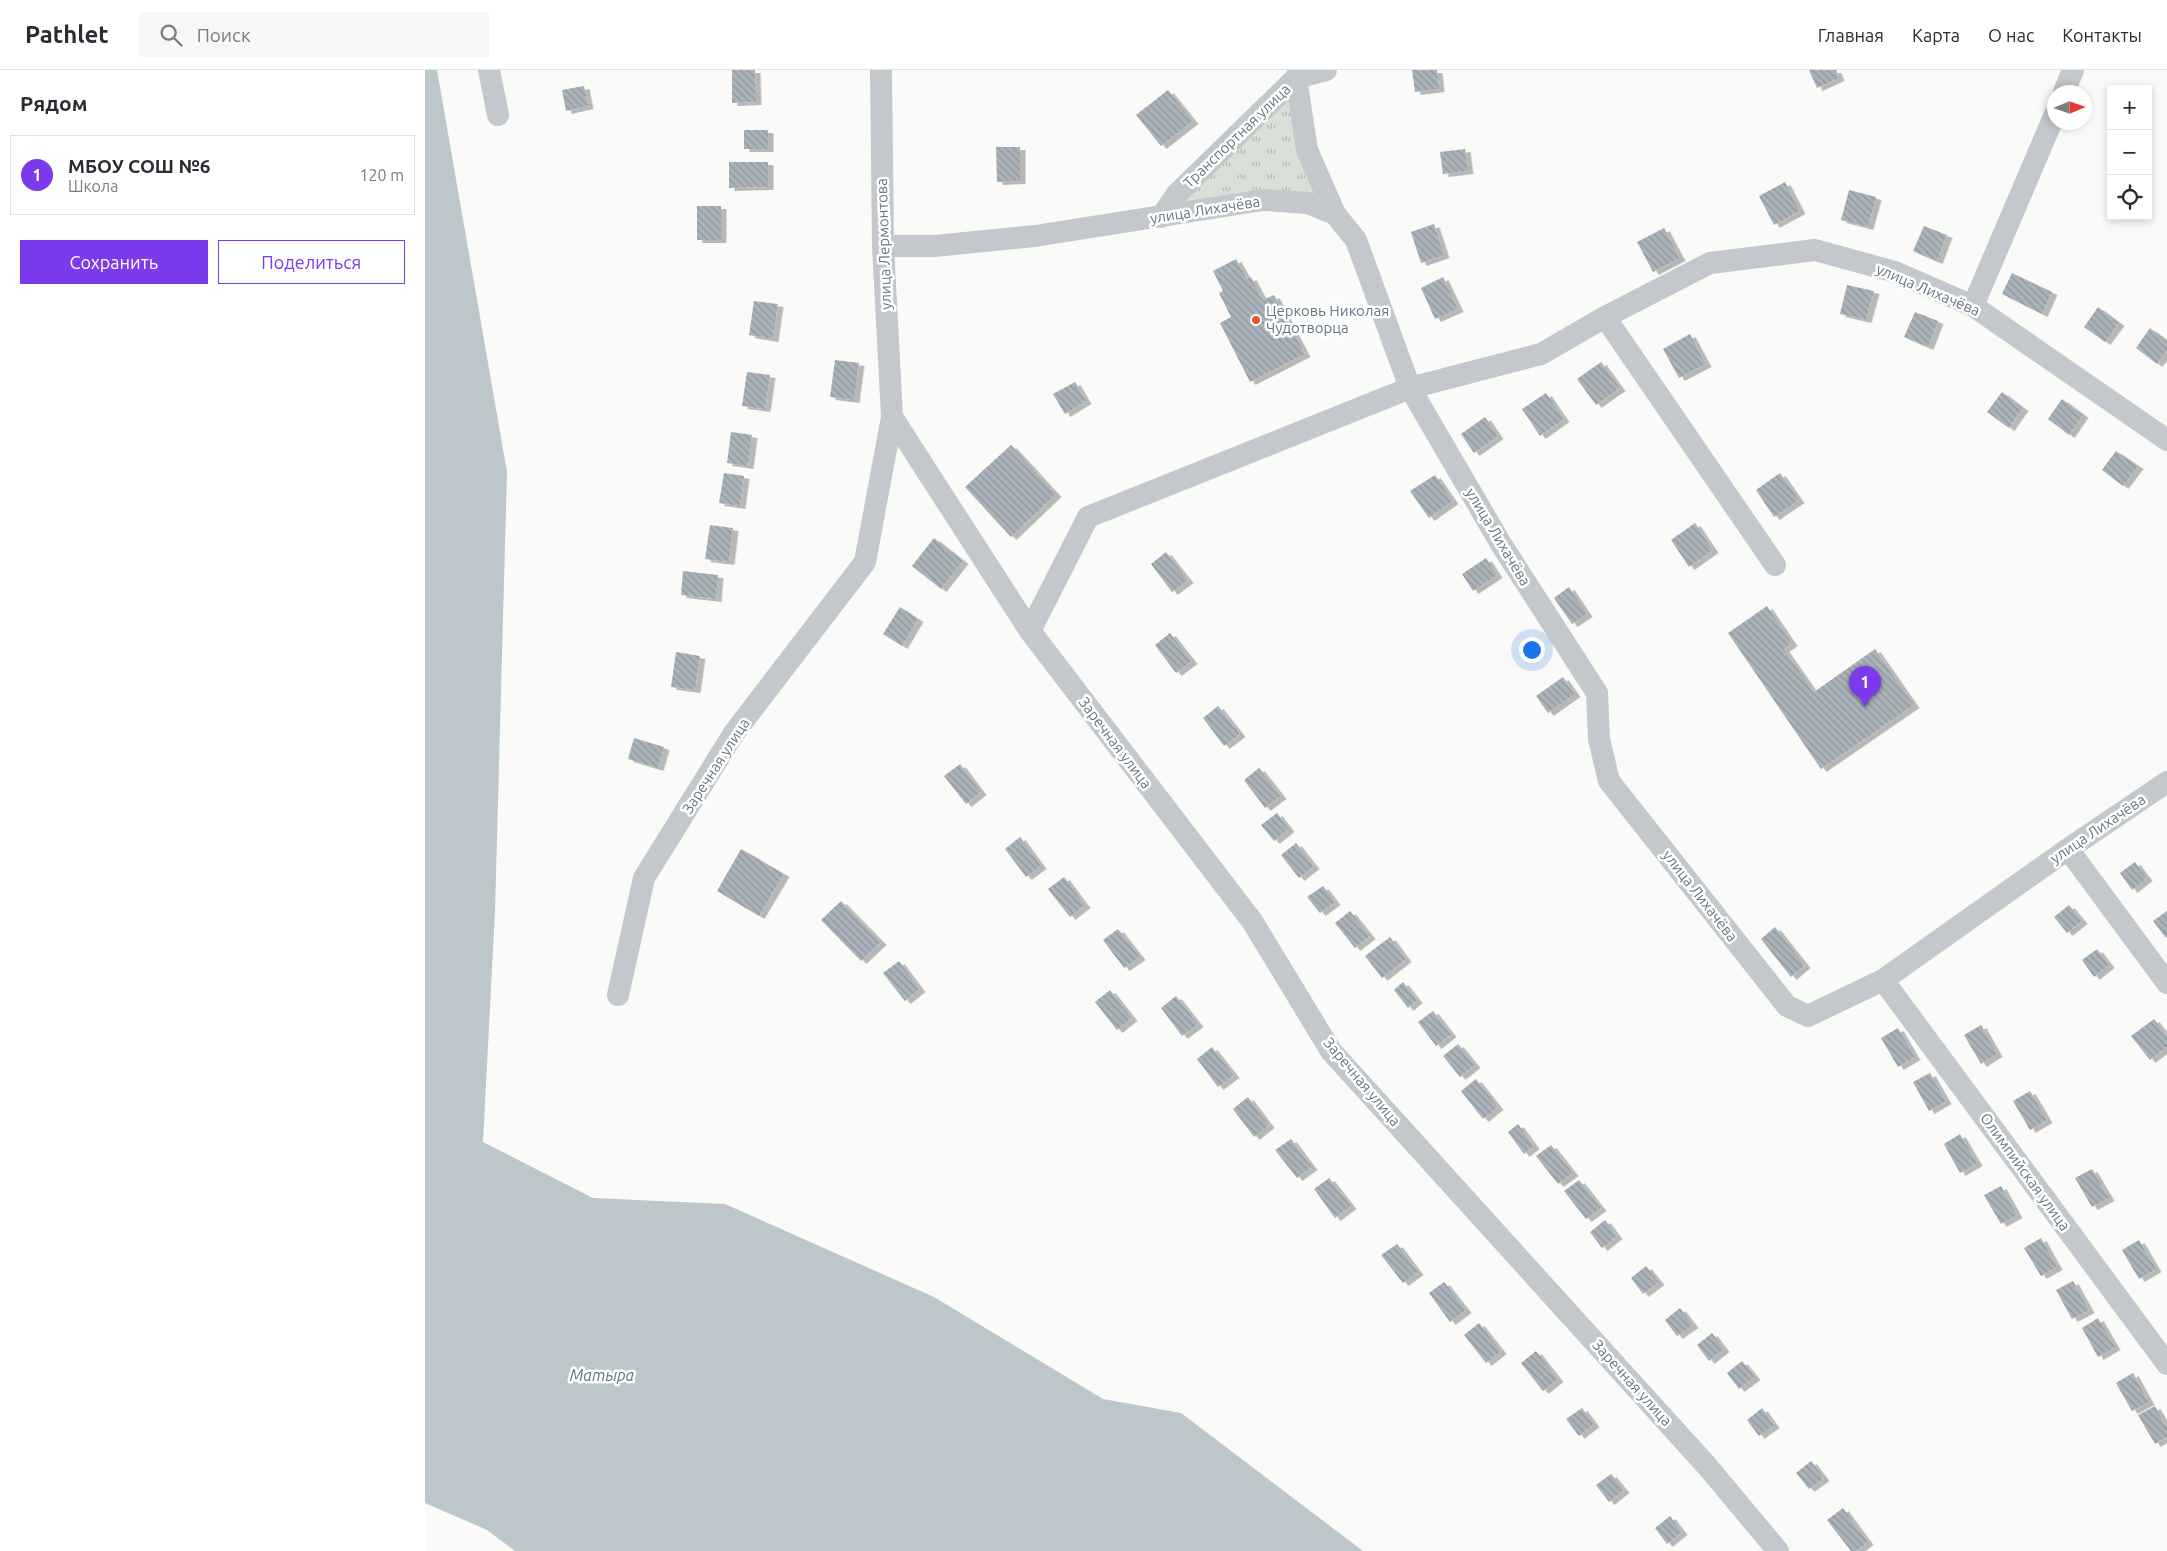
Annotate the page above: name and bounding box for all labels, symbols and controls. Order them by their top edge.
search box [139,12,489,57]
text: Pathlet [25,21,109,48]
icon: search [157,21,185,49]
text: Поиск [197,24,251,46]
text: Главная [1818,25,1884,45]
text: Карта [1912,25,1960,45]
text: О нас [1988,25,2034,45]
text: Контакты [2062,25,2142,45]
street label: Транспортная улица [1180,80,1294,191]
north arrow [2047,85,2092,130]
map controls [2107,85,2152,220]
button: + [2107,85,2152,130]
text: Рядом [20,91,88,115]
button: − [2107,130,2152,175]
text: МБОУ СОШ №6 [68,155,210,177]
text: 1 [32,166,42,184]
text: 120 m [359,166,404,184]
button: locate [2107,175,2152,220]
text: Школа [68,177,118,195]
street label: улица Лермонтова [873,178,894,310]
street label: улица Лихачёва [1149,192,1261,227]
button: Сохранить [20,240,208,284]
button: Поделиться [218,240,405,284]
street label: улица Лихачёва [1874,260,1983,319]
place label: Церковь Николая Чудотворца [1266,302,1389,336]
marker: Церковь Николая Чудотворца [1250,314,1262,326]
street label: улица Лихачёва [1463,485,1534,589]
your location [1519,637,1545,663]
pin: 1 [1849,666,1881,707]
street label: Заречная улица [1075,694,1155,792]
street label: Заречная улица [678,715,753,817]
street label: улица Лихачёва [2047,790,2149,867]
street label: улица Лихачёва [1659,847,1741,945]
street label: Заречная улица [1320,1034,1404,1129]
street label: Олимпийская улица [1977,1110,2074,1234]
street label: Заречная улица [1589,1336,1676,1429]
water label: Матыра [570,1366,635,1384]

